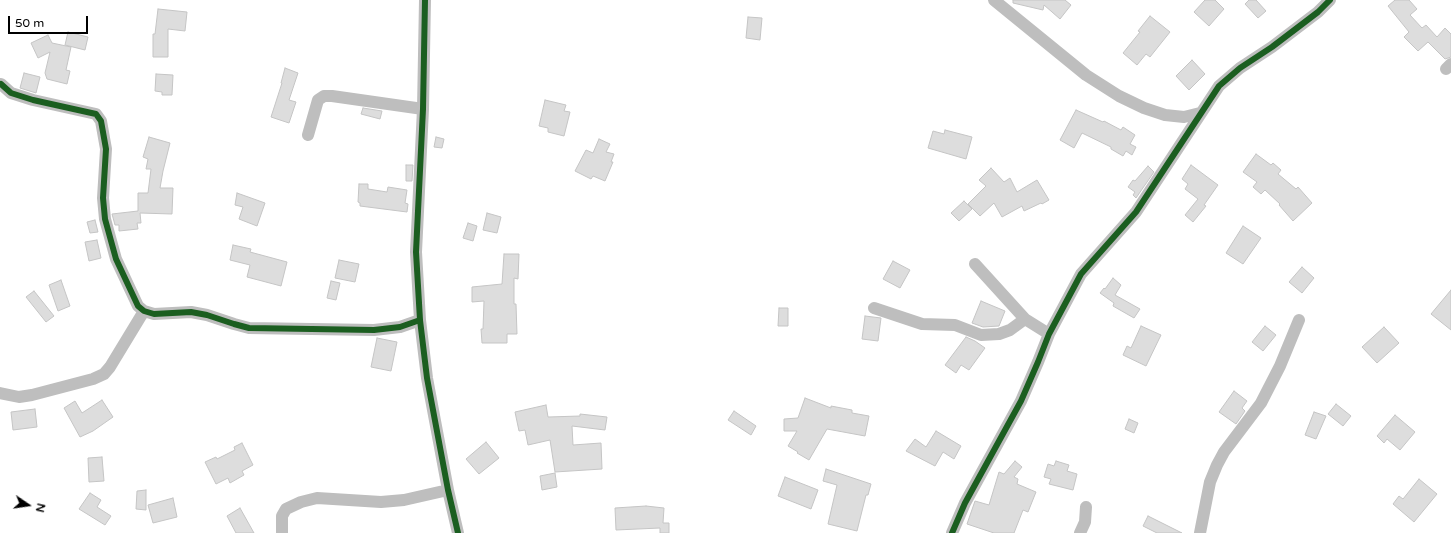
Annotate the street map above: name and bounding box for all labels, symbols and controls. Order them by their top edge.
scale bar [10,8,90,34]
text: 50 m [15,16,44,30]
north arrow [8,485,48,525]
text: N [33,502,48,514]

